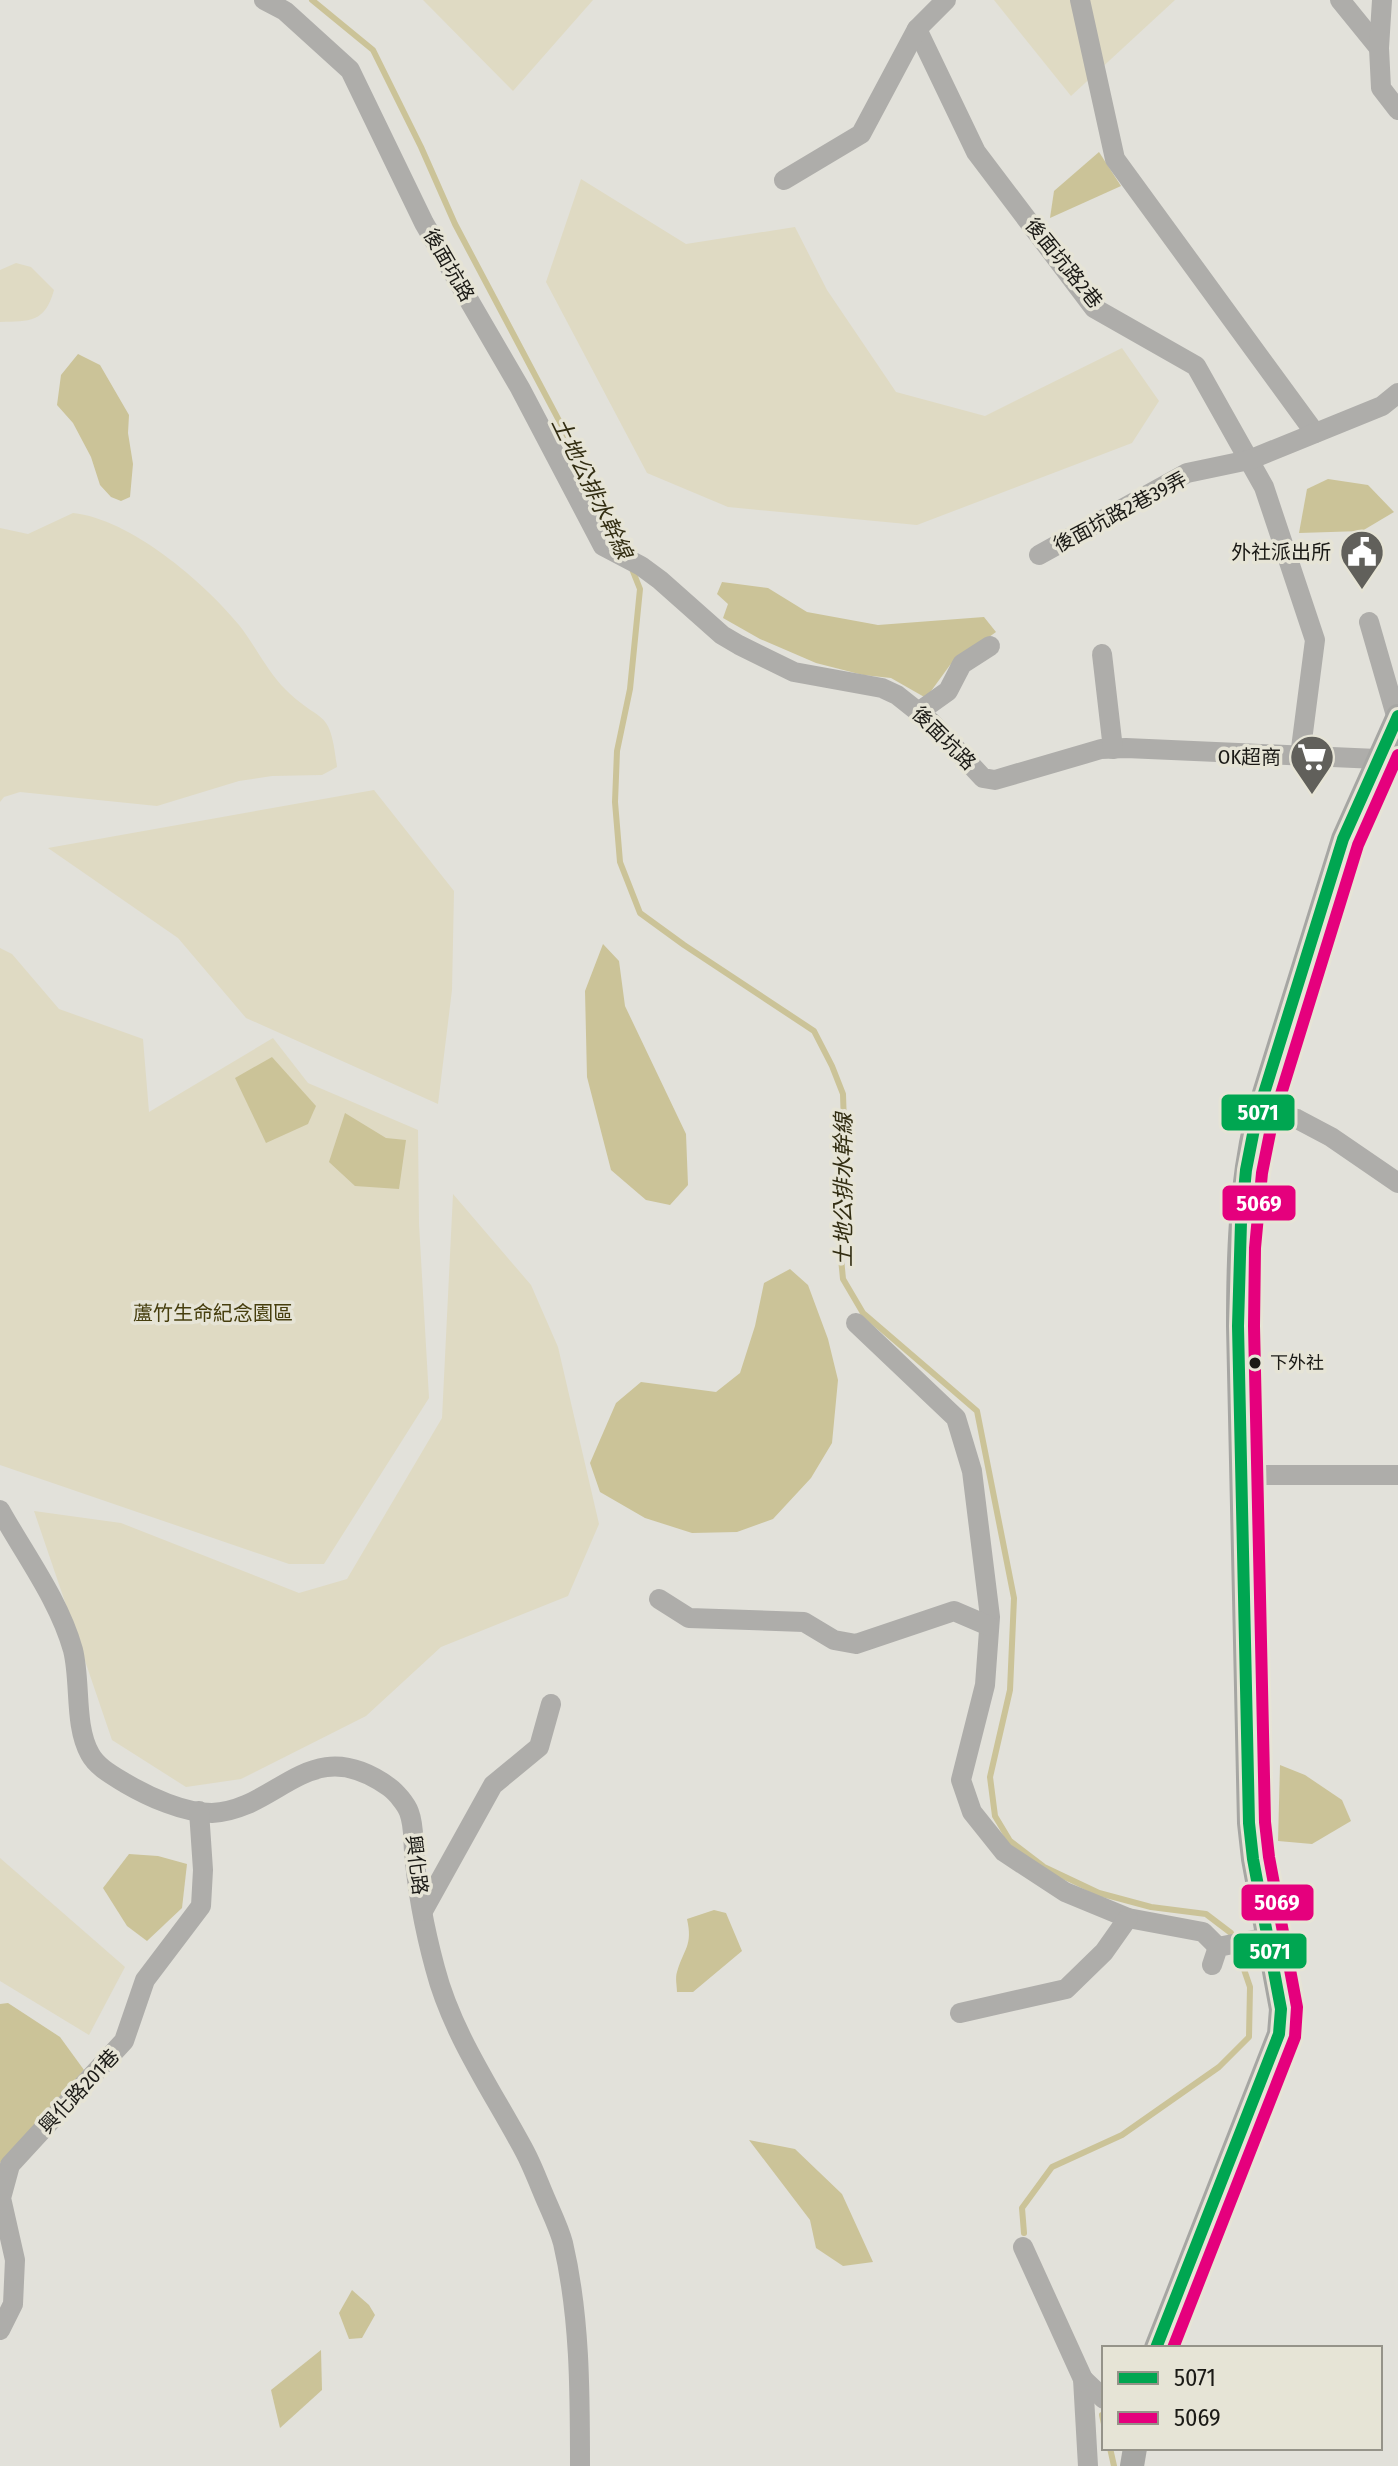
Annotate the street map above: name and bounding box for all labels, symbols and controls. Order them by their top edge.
street label: 後面坑路2巷 [1020,213,1108,313]
street label: 後面坑路 [419,224,479,306]
water label: 土地公排水幹線 [546,413,639,566]
street label: 後面坑路2巷39弄 [1049,467,1191,557]
public building icon: 外社派出所 [1338,528,1386,591]
place label: 外社派出所 [1231,540,1331,564]
street label: 後面坑路 [907,701,981,775]
supermarket icon: OK超商 [1288,733,1336,796]
place label: OK超商 [1218,745,1281,769]
line badge: 5071 [1220,1093,1296,1132]
text: 5071 [1238,1099,1278,1126]
water label: 土地公排水幹線 [830,1110,857,1267]
line badge: 5069 [1221,1184,1297,1222]
text: 5069 [1236,1190,1282,1217]
park label: 蘆竹生命紀念園區 [133,1301,293,1325]
place label: 下外社 [1270,1352,1324,1374]
marker: 下外社 [1247,1355,1263,1371]
street label: 興化路 [401,1834,433,1896]
line badge: 5069 [1240,1883,1315,1922]
text: 5069 [1254,1889,1300,1916]
line badge: 5071 [1232,1932,1308,1970]
text: 5071 [1250,1938,1290,1965]
street label: 興化路201巷 [34,2044,124,2138]
legend [1102,2346,1382,2450]
text: 5071 [1174,2364,1216,2392]
text: 5069 [1174,2404,1221,2432]

